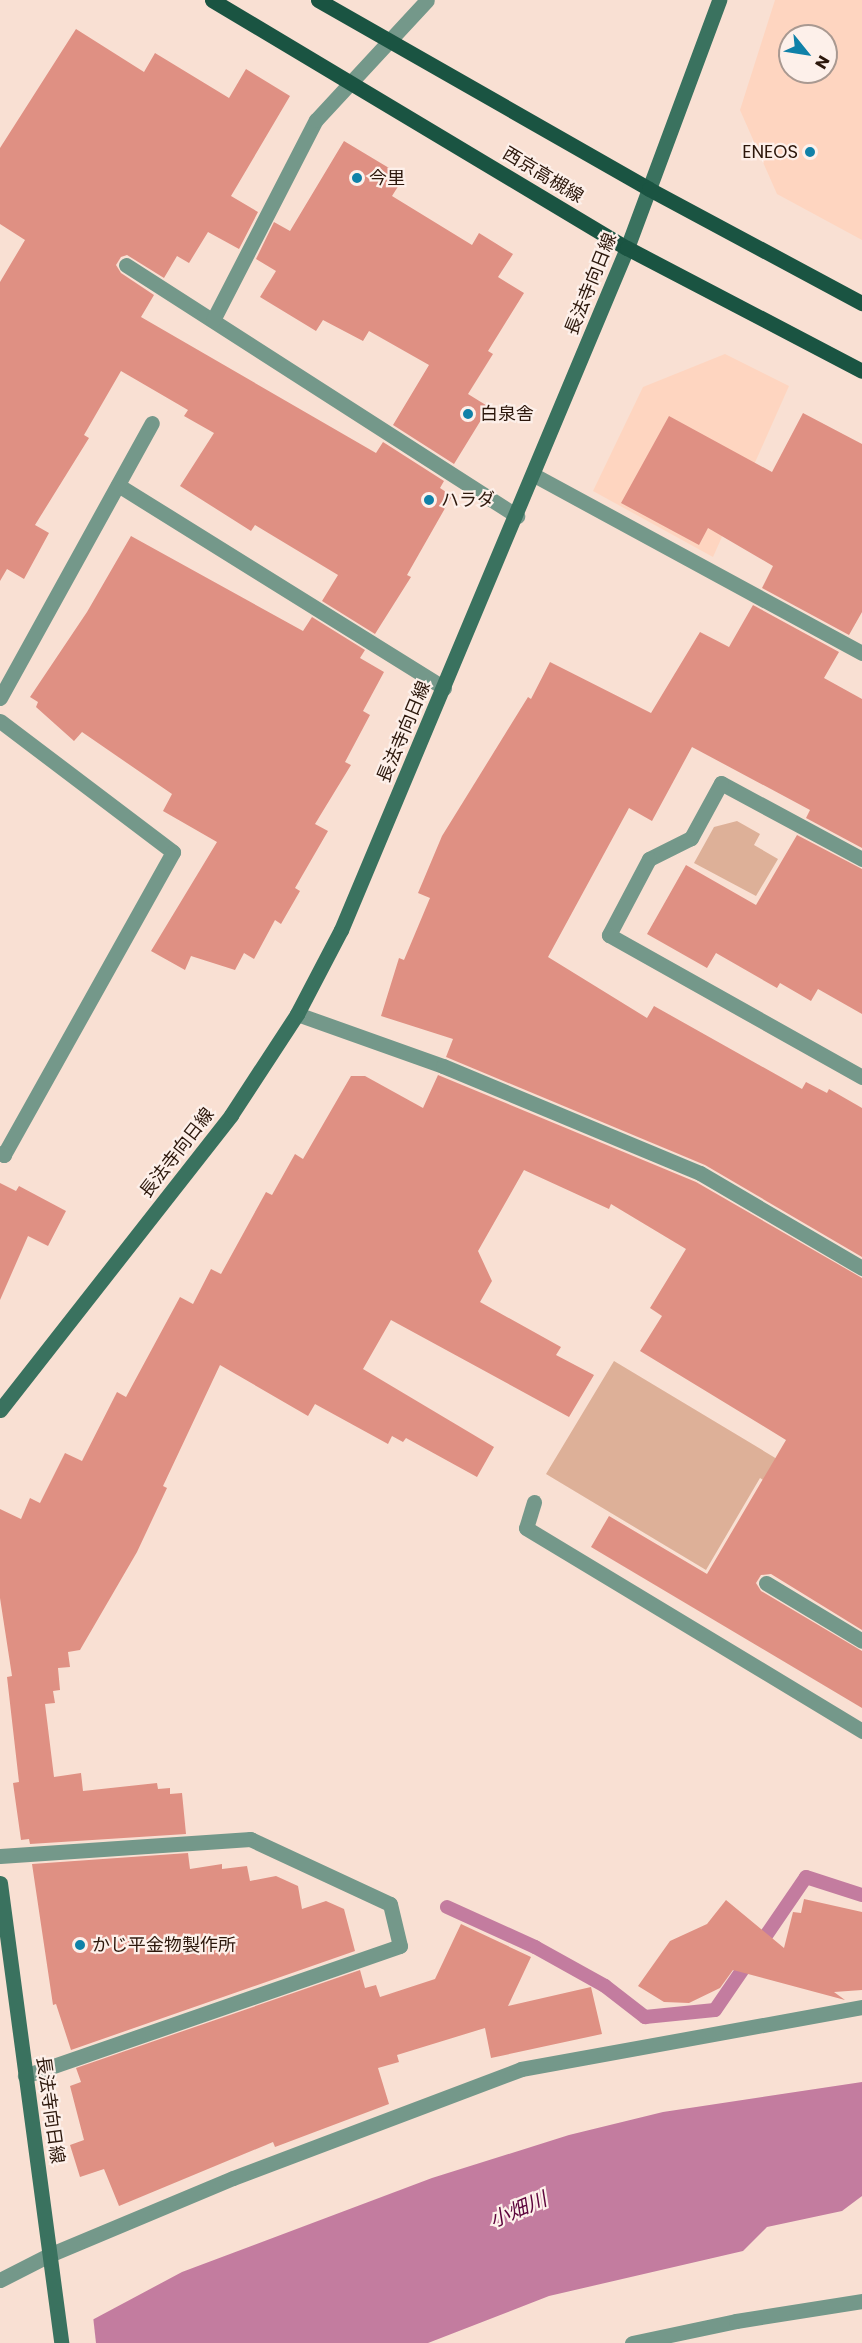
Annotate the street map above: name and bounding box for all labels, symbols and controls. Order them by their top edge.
north arrow [778,24,838,84]
text: N [809,51,835,73]
place label: ENEOS [742,141,798,163]
street label: 西京高槻線 [499,143,587,207]
marker: ENEOS [803,145,817,159]
place label: 今里 [369,167,405,189]
marker: 今里 [350,171,364,185]
street label: 長法寺向日線 [561,230,621,338]
place label: 白泉舎 [480,403,534,425]
marker: 白泉舎 [461,407,475,421]
place label: ハラダ [441,489,495,511]
marker: ハラダ [422,493,436,507]
street label: 長法寺向日線 [373,678,435,786]
street label: 長法寺向日線 [135,1104,219,1202]
place label: かじ平金物製作所 [92,1934,236,1956]
marker: かじ平金物製作所 [73,1938,87,1952]
street label: 長法寺向日線 [32,2055,68,2165]
water label: 小畑川 [486,2187,550,2233]

